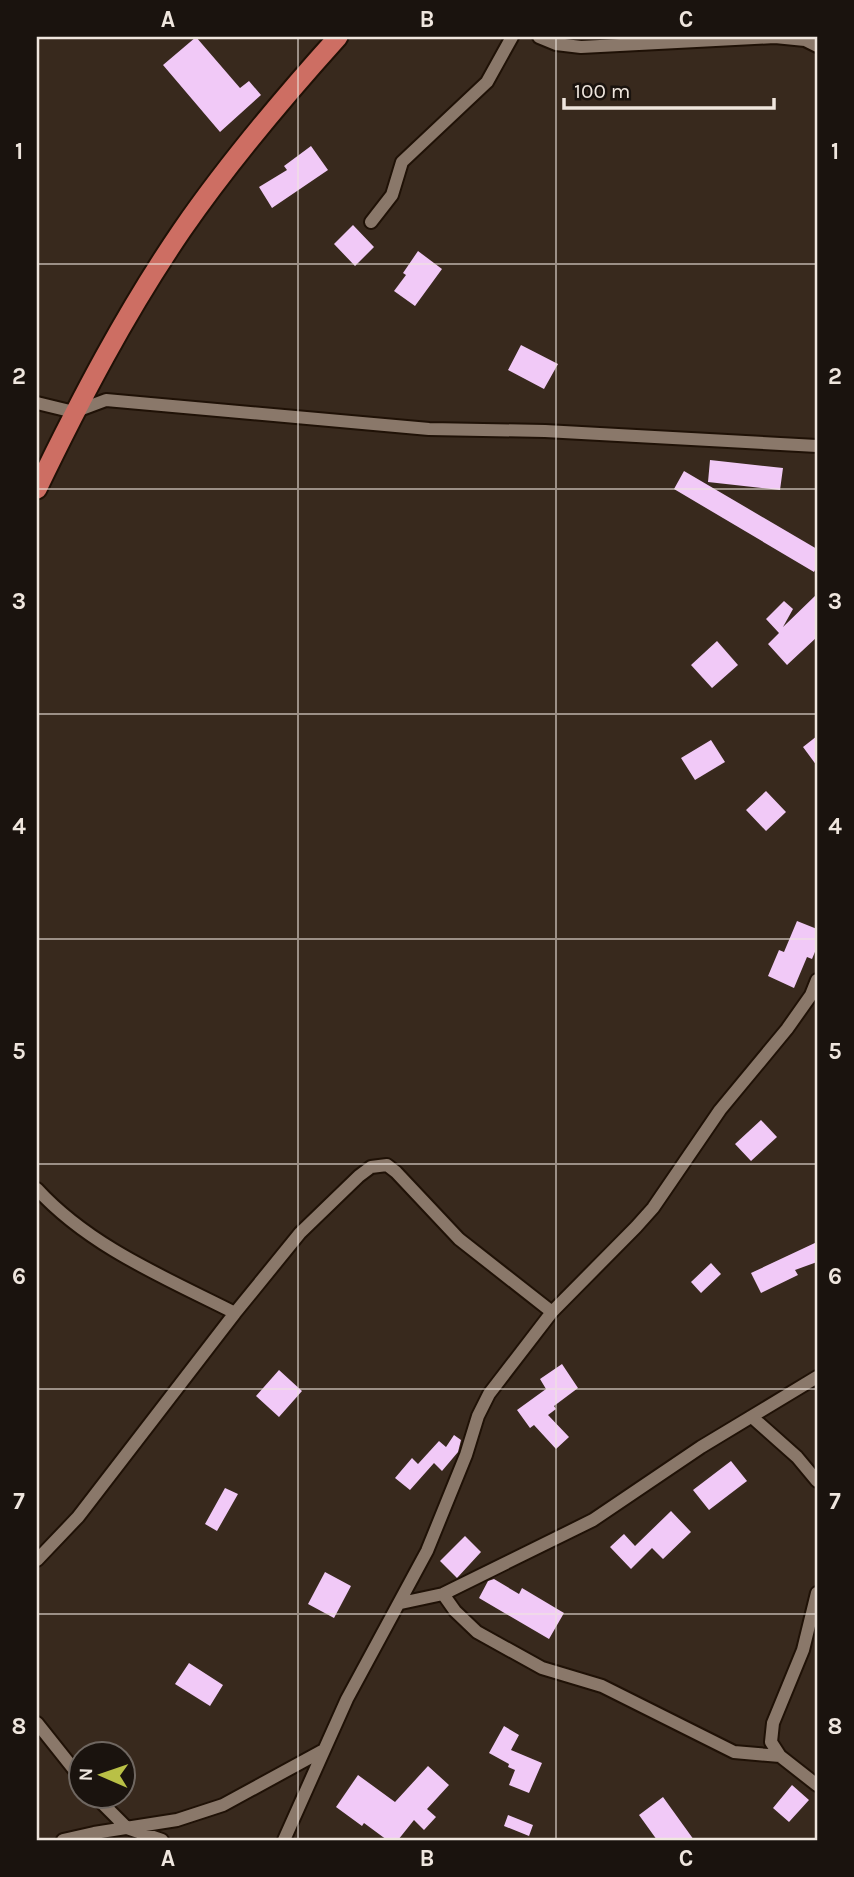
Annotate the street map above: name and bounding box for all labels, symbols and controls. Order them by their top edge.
text: A [161,6,175,33]
text: B [420,6,434,33]
text: C [679,6,693,33]
scale bar [564,66,774,110]
text: 100 m [574,79,631,103]
text: 1 [15,138,23,165]
text: 1 [831,138,839,165]
text: 2 [12,363,26,390]
text: 2 [828,363,842,390]
text: 3 [12,588,26,615]
text: 3 [828,588,842,615]
text: 4 [12,813,26,840]
text: 4 [828,813,842,840]
text: 5 [12,1038,26,1065]
text: 5 [828,1038,842,1065]
text: 6 [12,1263,26,1290]
text: 6 [828,1263,842,1290]
text: 7 [13,1488,25,1515]
text: 7 [829,1488,841,1515]
text: 8 [12,1713,26,1740]
text: 8 [828,1713,842,1740]
north arrow [66,1741,136,1811]
text: N [75,1767,97,1782]
text: A [161,1845,175,1872]
text: B [420,1845,434,1872]
text: C [679,1845,693,1872]

